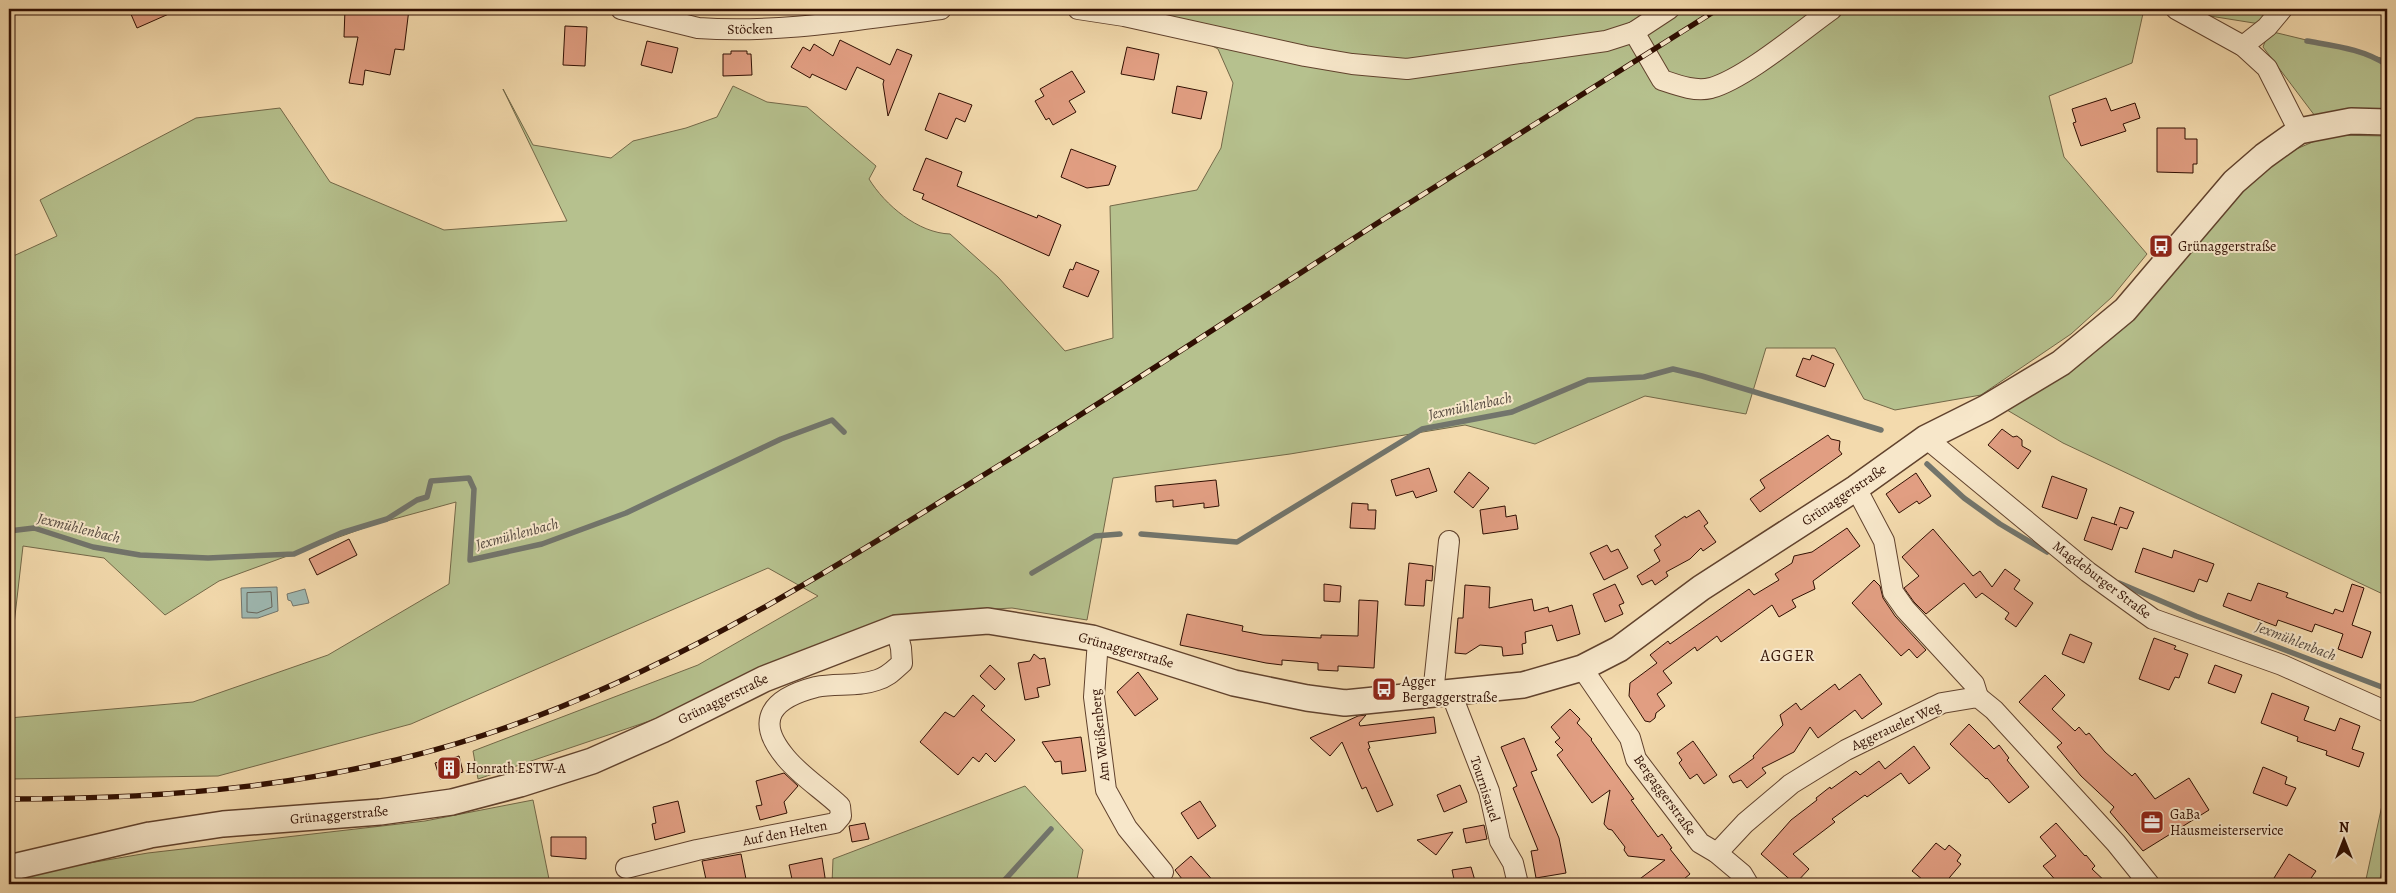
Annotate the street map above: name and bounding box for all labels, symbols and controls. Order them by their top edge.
street label: Stöcken [727,19,773,39]
bus stop icon: Grünaggerstraße [2148,233,2174,259]
place label: Grünaggerstraße [2178,237,2276,256]
water label: Jexmühlenbach [1425,387,1514,425]
street label: Grünaggerstraße [1798,460,1890,530]
water label: Jexmühlenbach [34,508,123,548]
water label: Jexmühlenbach [472,513,561,555]
street label: Magdeburger Straße [2049,537,2155,623]
water label: Jexmühlenbach [2252,616,2339,666]
street label: Grünaggerstraße [1076,627,1176,673]
district label: AGGER [1760,645,1815,667]
street label: Grünaggerstraße [675,669,771,729]
place label: Agger Bergaggerstraße [1401,672,1497,707]
bus stop icon: Agger Bergaggerstraße [1371,676,1397,702]
street label: Am Weißenberg [1086,688,1114,783]
street label: Aggeraueler Weg [1847,697,1944,756]
street label: Bergaggerstraße [1629,751,1701,839]
street label: Tournisauel [1465,754,1505,825]
building icon: Honrath ESTW-A [436,755,462,781]
place label: Honrath ESTW-A [466,759,566,778]
street label: Grünaggerstraße [289,801,389,829]
place label: GaBa Hausmeisterservice [2170,805,2283,840]
office icon: GaBa Hausmeisterservice [2139,809,2165,835]
street label: Auf den Helten [740,815,829,851]
north arrow [2318,816,2368,866]
text: N [2339,818,2349,837]

